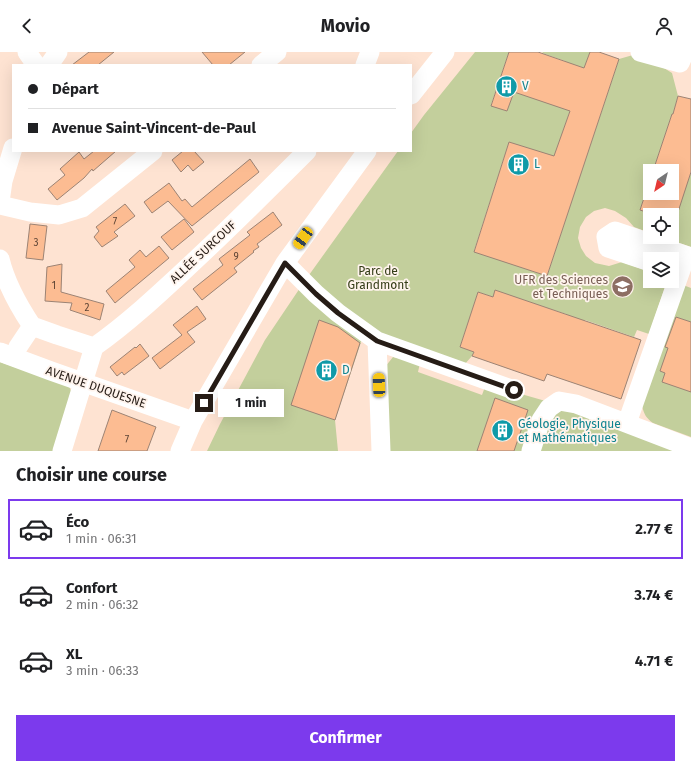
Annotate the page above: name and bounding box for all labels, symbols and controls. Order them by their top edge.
icon: back [16,15,38,37]
text: Movio [321,15,370,37]
icon: person [653,15,675,37]
building icon: V [494,73,520,99]
place label: V [522,79,529,93]
text: Départ [52,80,99,98]
text: Avenue Saint-Vincent-de-Paul [52,119,256,137]
building icon: L [505,151,531,177]
place label: L [534,157,540,171]
north arrow [643,164,679,200]
map controls [643,164,679,288]
button: locate [643,208,679,244]
house number: 7 [113,216,118,228]
street label: ALLÉE SURCOUF [166,217,239,286]
car [291,225,315,251]
house number: 3 [34,237,39,249]
house number: 9 [233,251,239,263]
button: layers [643,252,679,288]
park label: Parc de Grandmont [347,264,409,292]
place label: UFR des Sciences et Techniques [514,273,608,301]
school or university icon: UFR des Sciences et Techniques [610,274,636,300]
house number: 1 [52,280,56,292]
house number: 2 [85,302,90,314]
building icon: D [314,357,340,383]
street label: AVENUE DUQUESNE [44,363,148,411]
place label: D [342,363,350,377]
car [373,373,385,397]
route start [505,381,523,399]
callout: 1 min [218,389,284,417]
route end [195,394,213,412]
text: 1 min [235,395,267,410]
place label: Géologie, Physique et Mathématiques [518,417,621,445]
building icon: Géologie, Physique et Mathématiques [489,418,515,444]
house number: 7 [125,434,130,446]
text: Choisir une course [16,464,167,486]
icon: car [18,511,54,547]
text: Éco [66,513,89,531]
text: 2.77 € [635,520,673,538]
text: 1 min · 06:31 [66,531,137,546]
icon: car [18,577,54,613]
text: Confort [66,579,118,597]
text: 3.74 € [634,586,673,604]
text: 2 min · 06:32 [66,597,139,612]
icon: car [18,643,54,679]
text: XL [66,645,82,663]
text: 4.71 € [635,652,673,670]
text: 3 min · 06:33 [66,663,139,678]
button: Confirmer [16,715,675,761]

